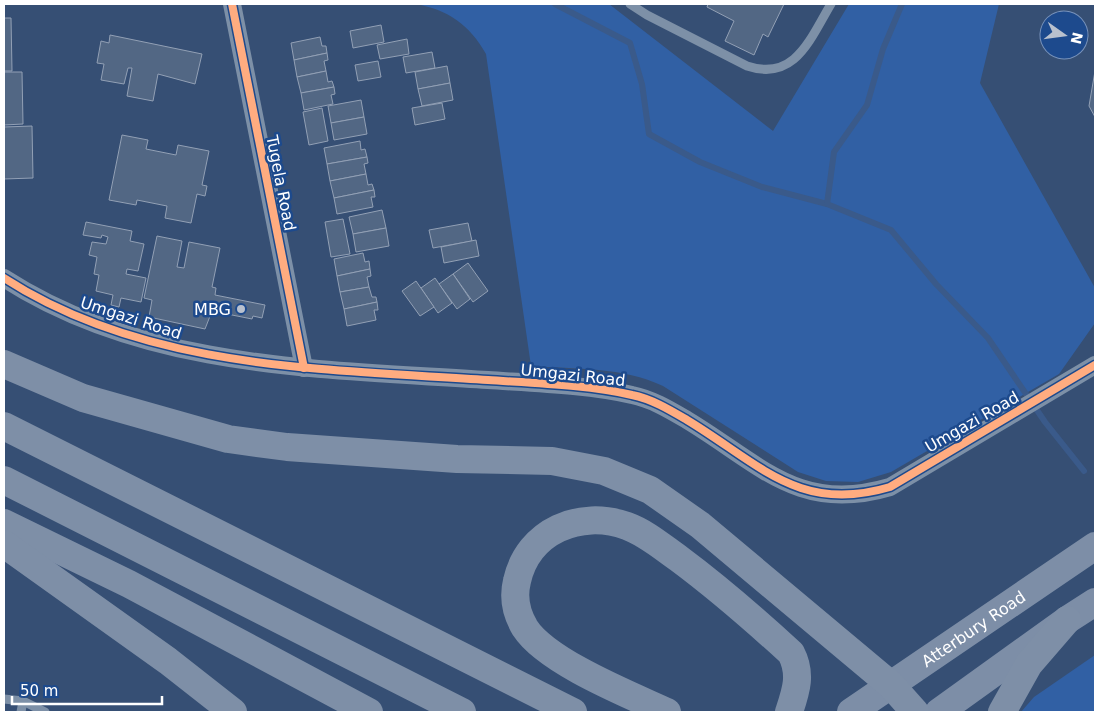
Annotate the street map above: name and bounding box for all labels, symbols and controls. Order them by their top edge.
north arrow [1039,10,1089,60]
text: N [1067,31,1086,46]
street label: Tugela Road [262,133,300,232]
street label: Umgazi Road [78,293,184,343]
place label: MBG [194,300,231,319]
marker: MBG [235,303,247,315]
street label: Umgazi Road [520,360,626,390]
street label: Umgazi Road [922,387,1022,457]
street label: Atterbury Road [918,587,1029,671]
scale bar [12,674,162,706]
text: 50 m [20,682,58,700]

